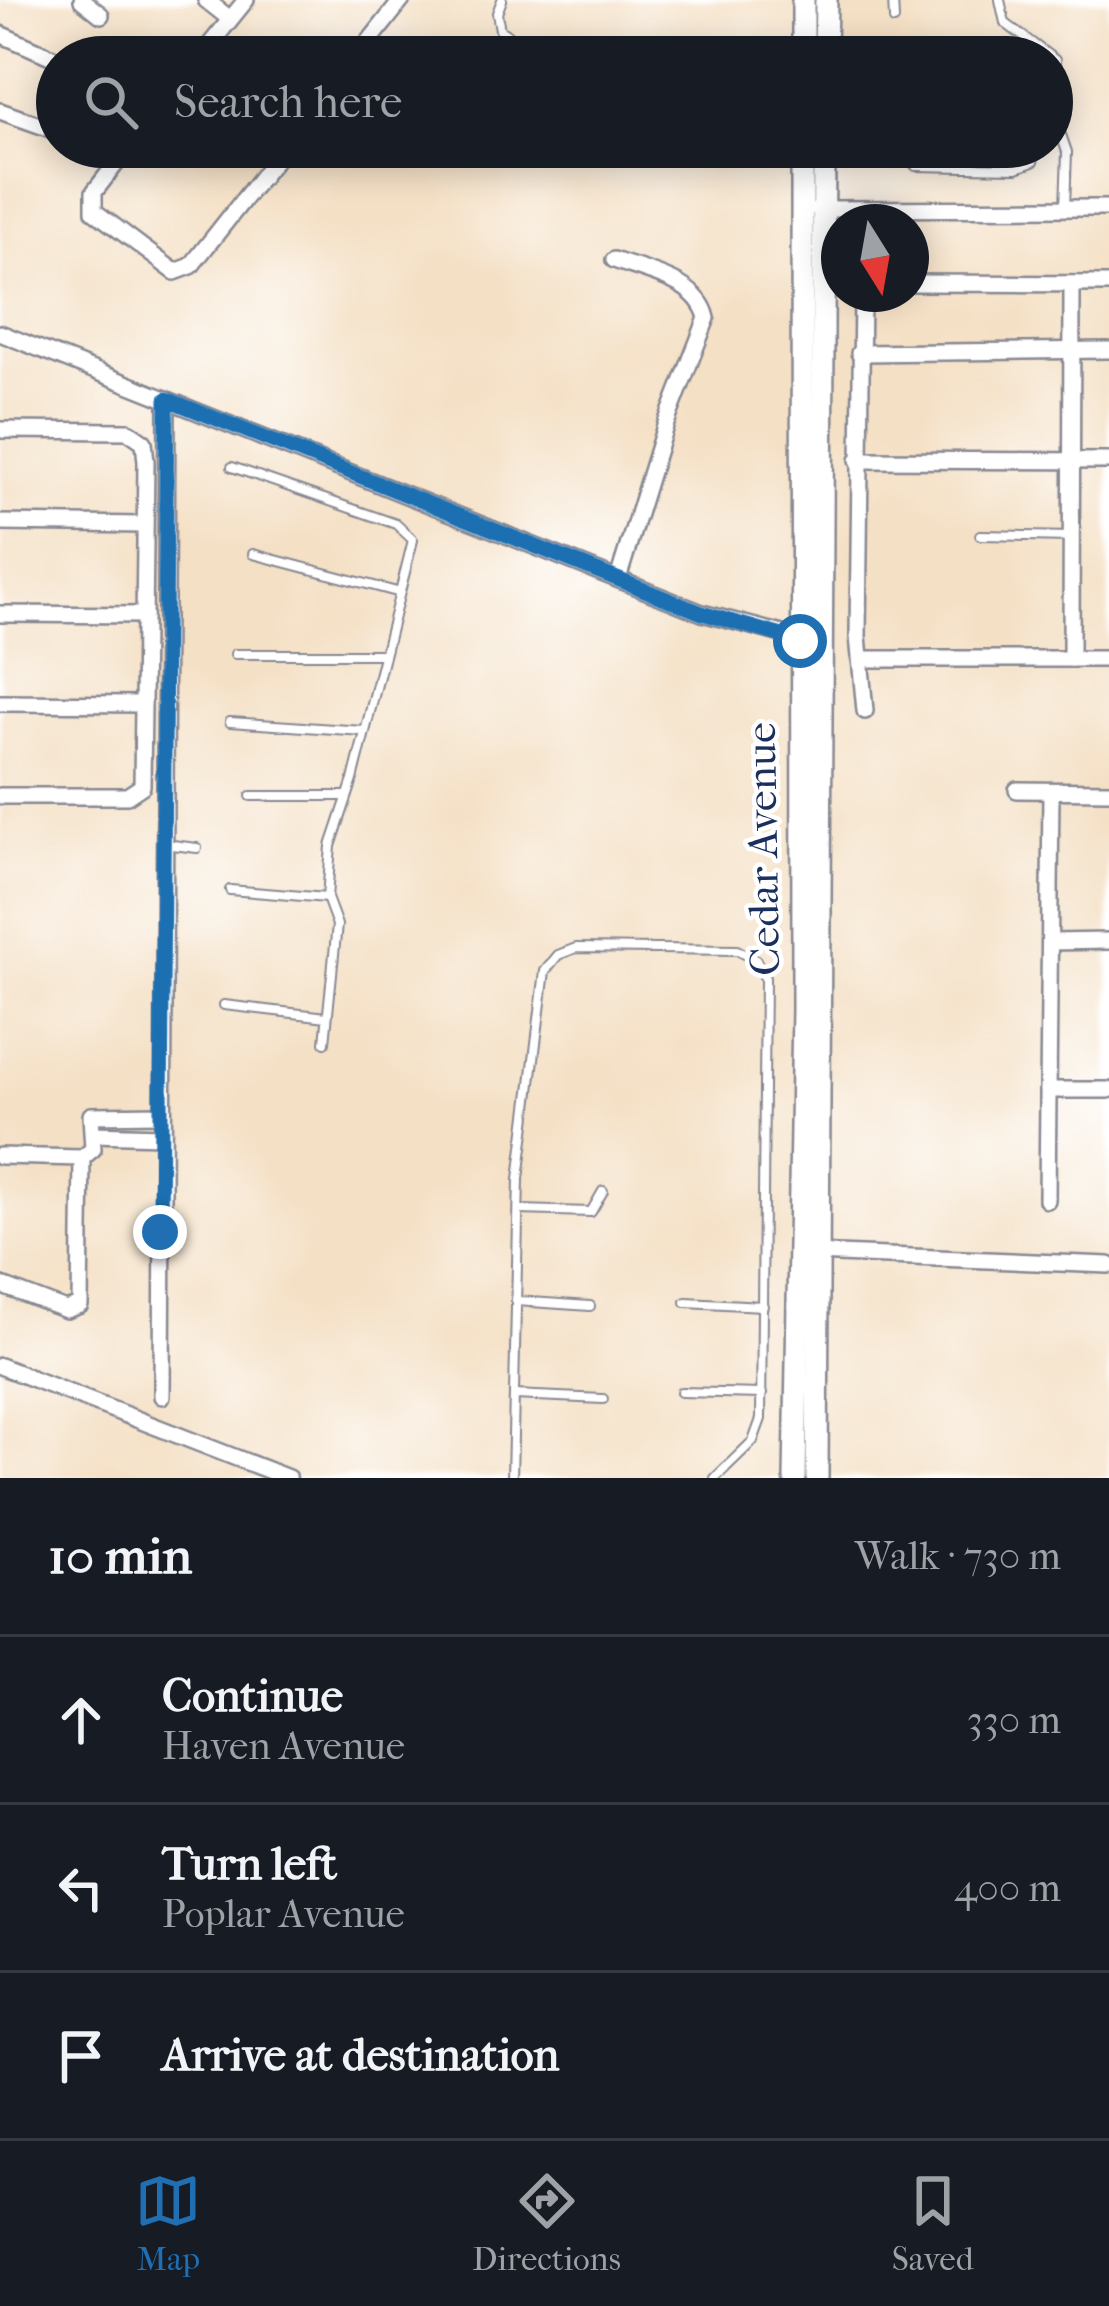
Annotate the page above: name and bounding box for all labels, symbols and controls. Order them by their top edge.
search box [36,36,1073,168]
icon: search [78,69,144,135]
text: Search here [174,76,402,129]
north arrow [821,204,929,312]
route start [773,614,827,668]
street label: Cedar Avenue [737,722,790,976]
route end [133,1205,187,1259]
text: 10 min [48,1526,192,1586]
text: Walk · 730 m [855,1533,1061,1579]
text: Continue [162,1670,343,1723]
icon: ahead [48,1687,114,1753]
text: 330 m [967,1697,1061,1743]
text: Haven Avenue [162,1723,405,1769]
text: Turn left [162,1838,337,1891]
icon: left [48,1855,114,1921]
text: 400 m [954,1865,1061,1911]
text: Poplar Avenue [162,1891,405,1937]
icon: arrive [48,2023,114,2089]
text: Arrive at destination [162,2029,559,2082]
tab: Map [135,2168,201,2279]
tab: Directions [472,2168,621,2279]
tab: Saved [892,2168,974,2279]

